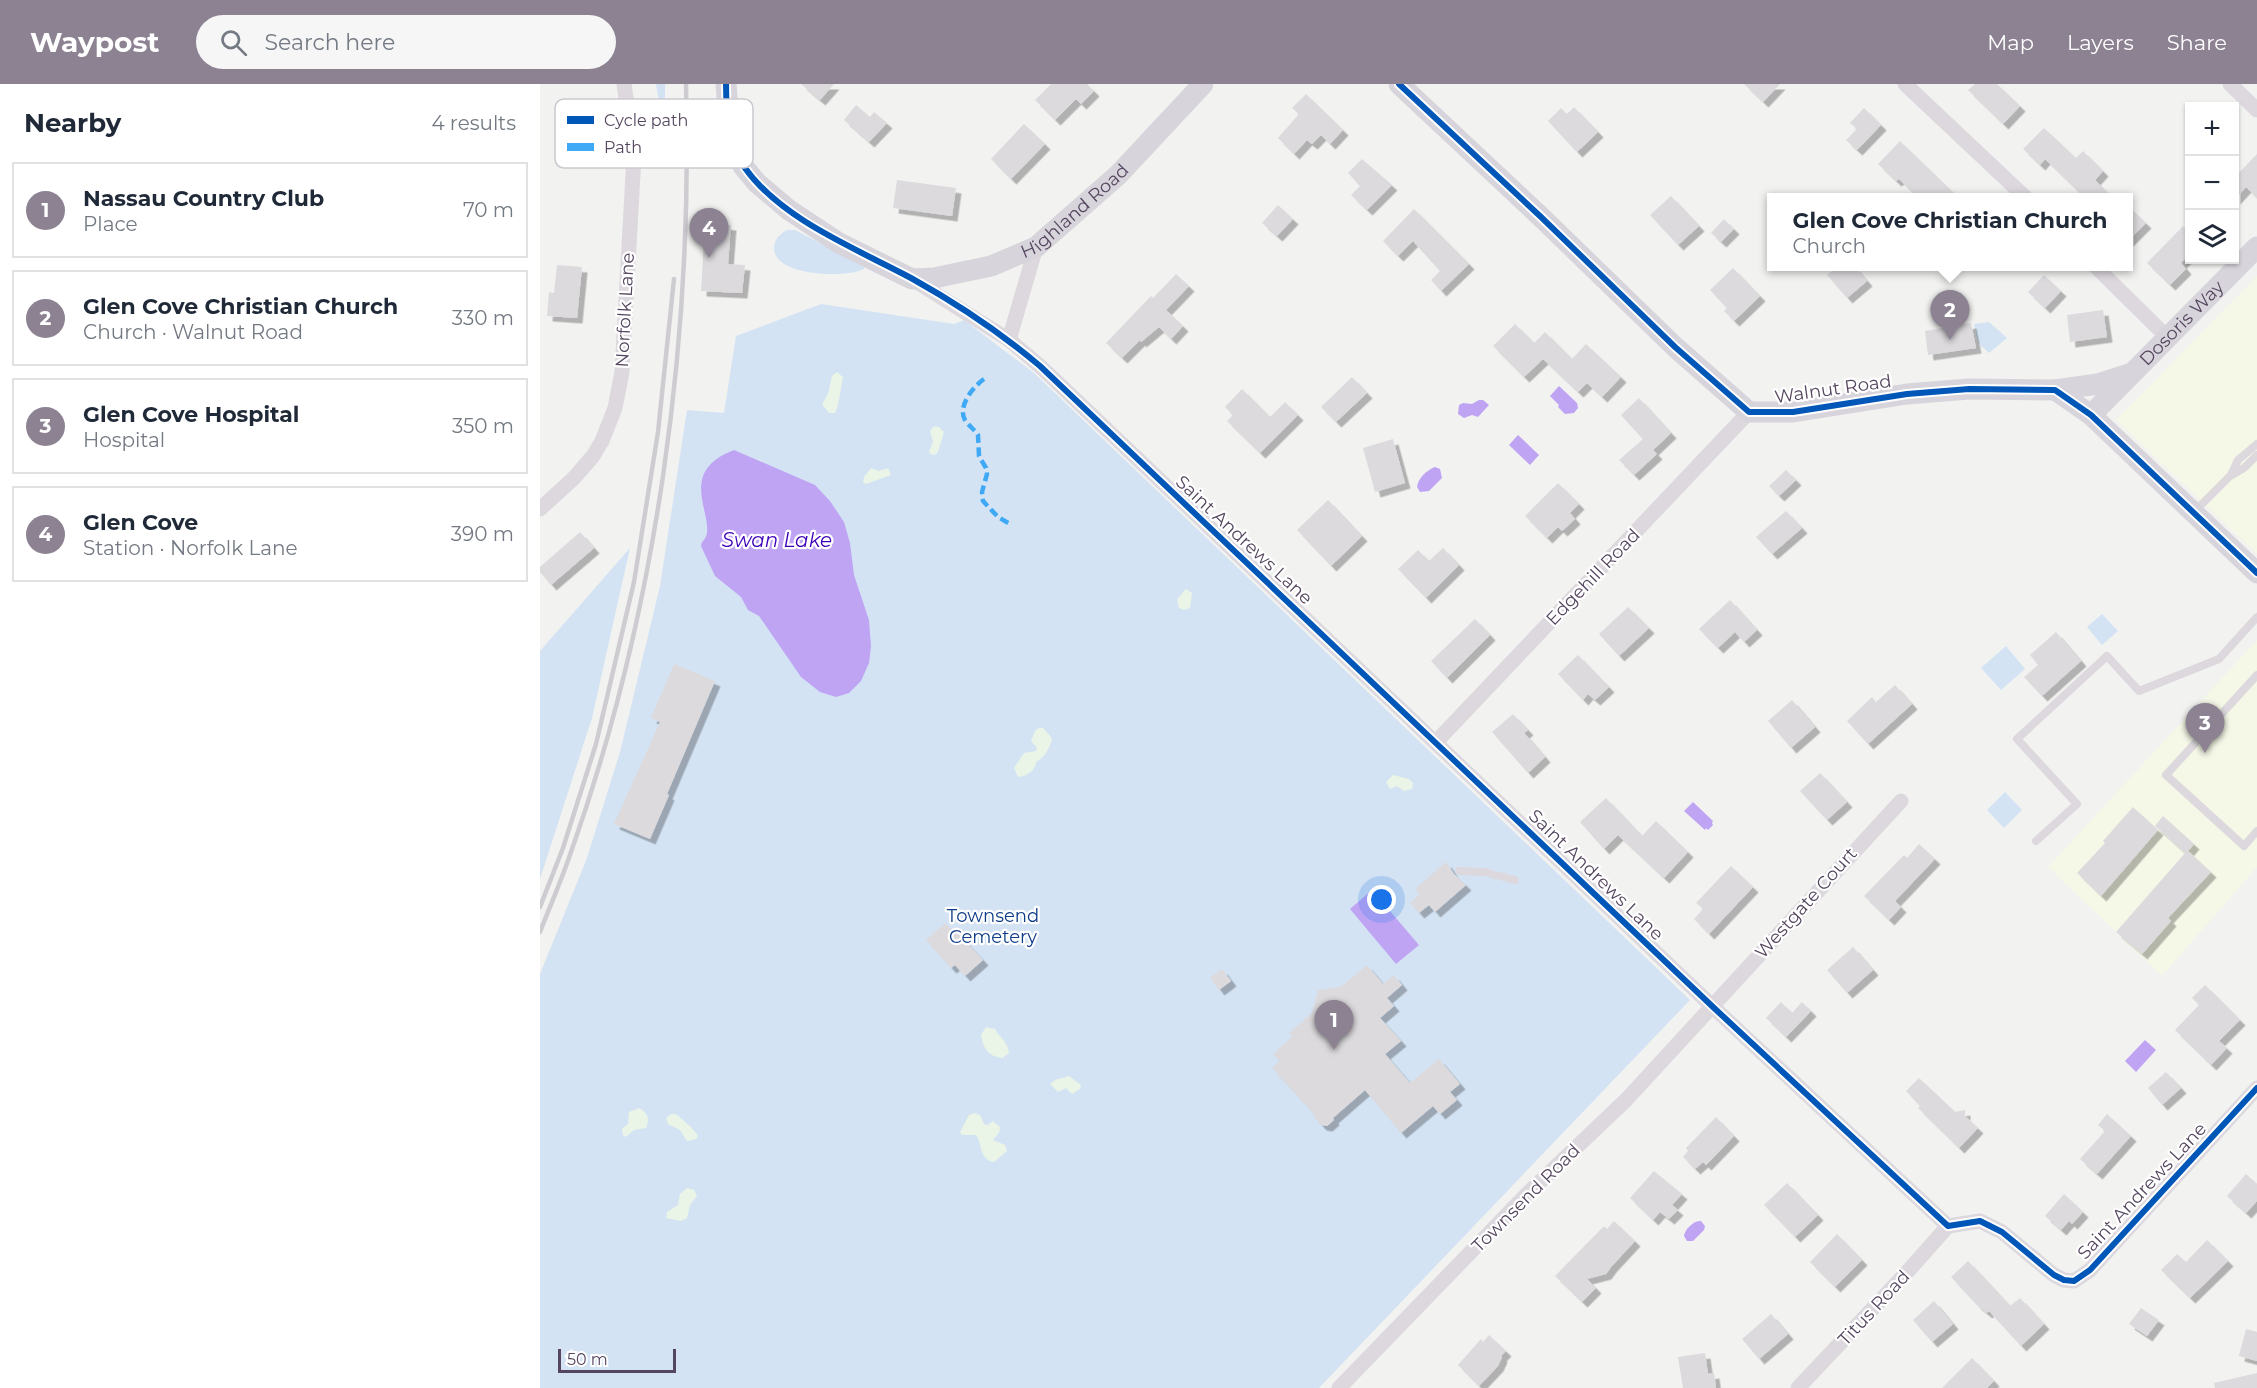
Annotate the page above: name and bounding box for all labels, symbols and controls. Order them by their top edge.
search box [196,15,616,69]
text: Waypost [30,25,160,59]
icon: search [217,26,250,59]
text: Search here [265,29,395,56]
text: Map [1987,30,2034,55]
text: Layers [2067,30,2134,55]
text: Share [2167,30,2227,55]
legend [555,99,753,168]
map controls [2185,102,2239,264]
button: + [2185,102,2239,156]
text: Nearby [24,107,121,139]
text: 4 results [431,111,516,135]
text: Cycle path [604,111,688,130]
text: Path [604,138,642,157]
button: − [2185,156,2239,210]
street label: Highland Road [1017,159,1134,263]
text: Nassau Country Club [83,185,324,212]
popup [1767,193,2133,271]
text: 1 [42,198,49,222]
text: 70 m [463,198,514,222]
text: Glen Cove Christian Church [1792,207,2108,234]
pin: 4 [690,208,728,258]
button: layers [2185,210,2239,264]
text: Place [83,212,138,236]
text: Church [1792,234,1866,258]
street label: Norfolk Lane [611,252,639,368]
street label: Dosoris Way [2135,276,2229,370]
pin: 2 [1930,290,1970,340]
text: Glen Cove Christian Church [83,293,398,320]
text: 2 [40,306,51,330]
text: 330 m [452,306,514,330]
text: Church · Walnut Road [83,320,303,344]
street label: Walnut Road [1773,370,1893,408]
text: Glen Cove Hospital [83,401,299,428]
text: 3 [40,414,51,438]
text: 350 m [452,414,514,438]
text: Hospital [83,428,165,452]
street label: Saint Andrews Lane [1171,471,1317,609]
text: Glen Cove [83,509,198,536]
text: 4 [39,522,52,546]
text: 390 m [451,522,514,546]
street label: Edgehill Road [1541,524,1645,630]
water label: Swan Lake [722,528,832,552]
text: Station · Norfolk Lane [83,536,298,560]
pin: 3 [2186,704,2224,753]
street label: Saint Andrews Lane [1524,805,1668,945]
street label: Westgate Court [1750,843,1862,963]
your location [1367,885,1396,914]
park label: Townsend Cemetery [947,905,1039,948]
pin: 1 [1314,1000,1354,1050]
street label: Saint Andrews Lane [2073,1118,2211,1264]
street label: Townsend Road [1467,1139,1585,1257]
street label: Titus Road [1834,1266,1914,1350]
scale bar [558,1346,676,1374]
text: 50 m [567,1350,608,1369]

